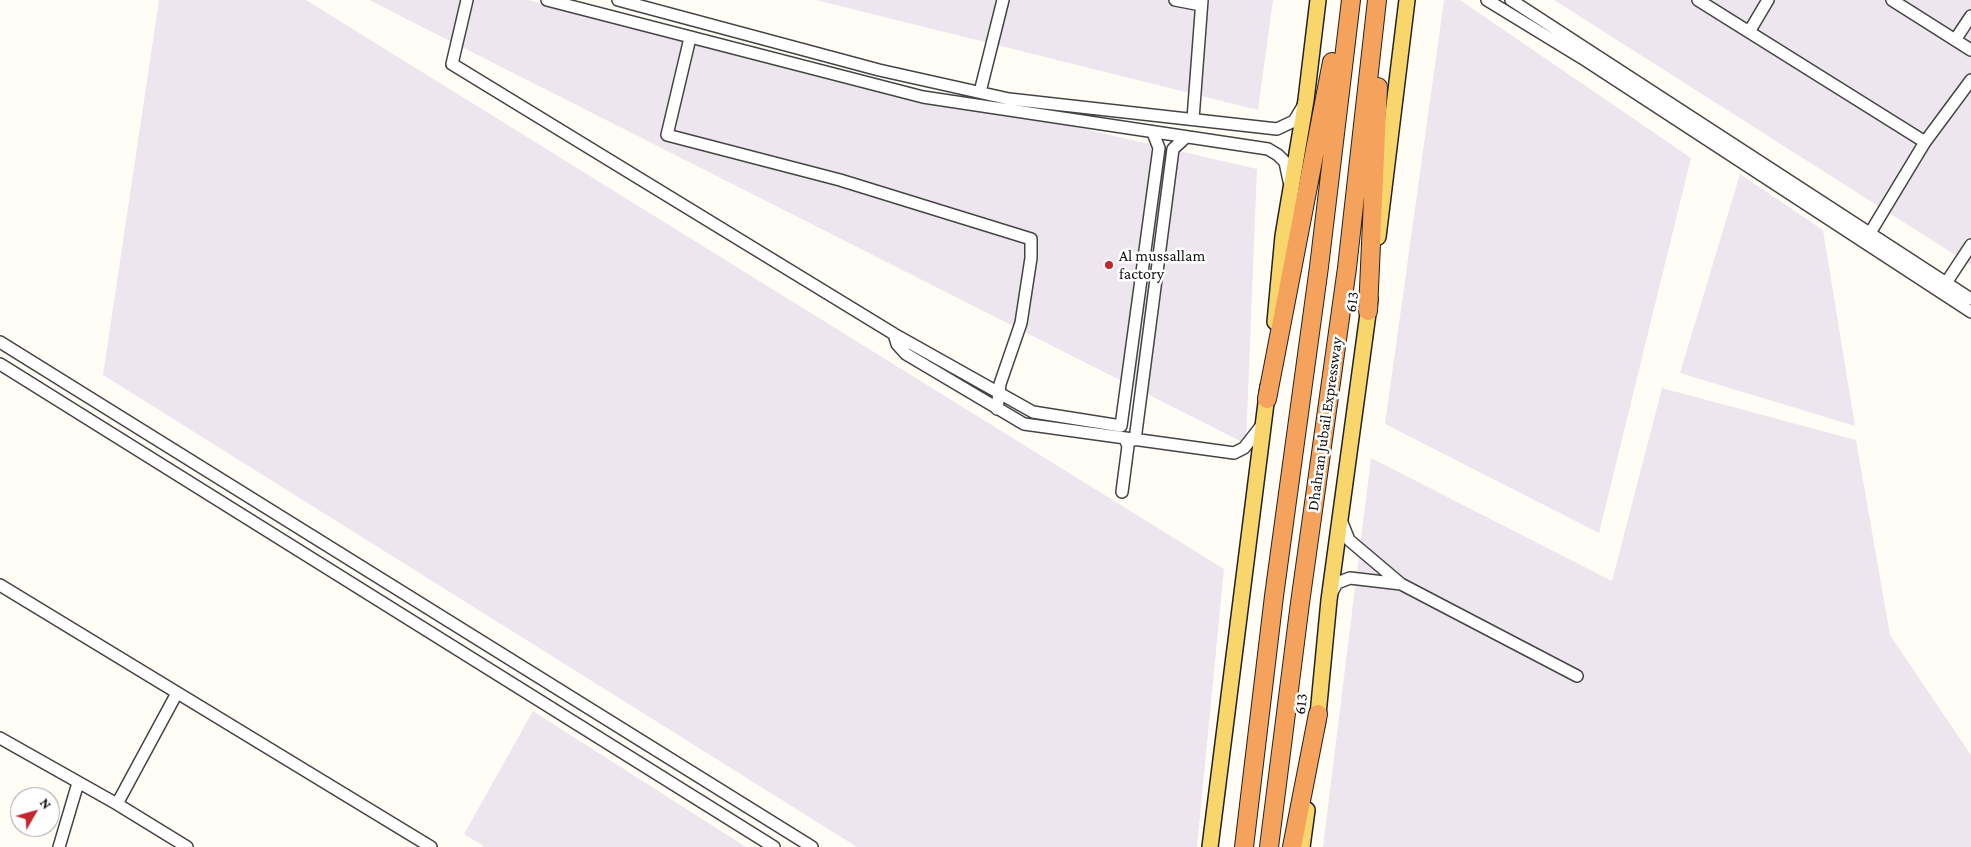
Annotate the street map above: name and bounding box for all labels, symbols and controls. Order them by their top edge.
place label: Al mussallam factory [1119,246,1205,284]
marker: Al mussallam factory [1103,259,1115,271]
street label: 613 [1341,290,1363,314]
street label: Dhahran Jubail Expressway [1303,336,1347,512]
street label: 613 [1290,693,1312,715]
north arrow [10,787,60,837]
text: N [37,795,55,812]

